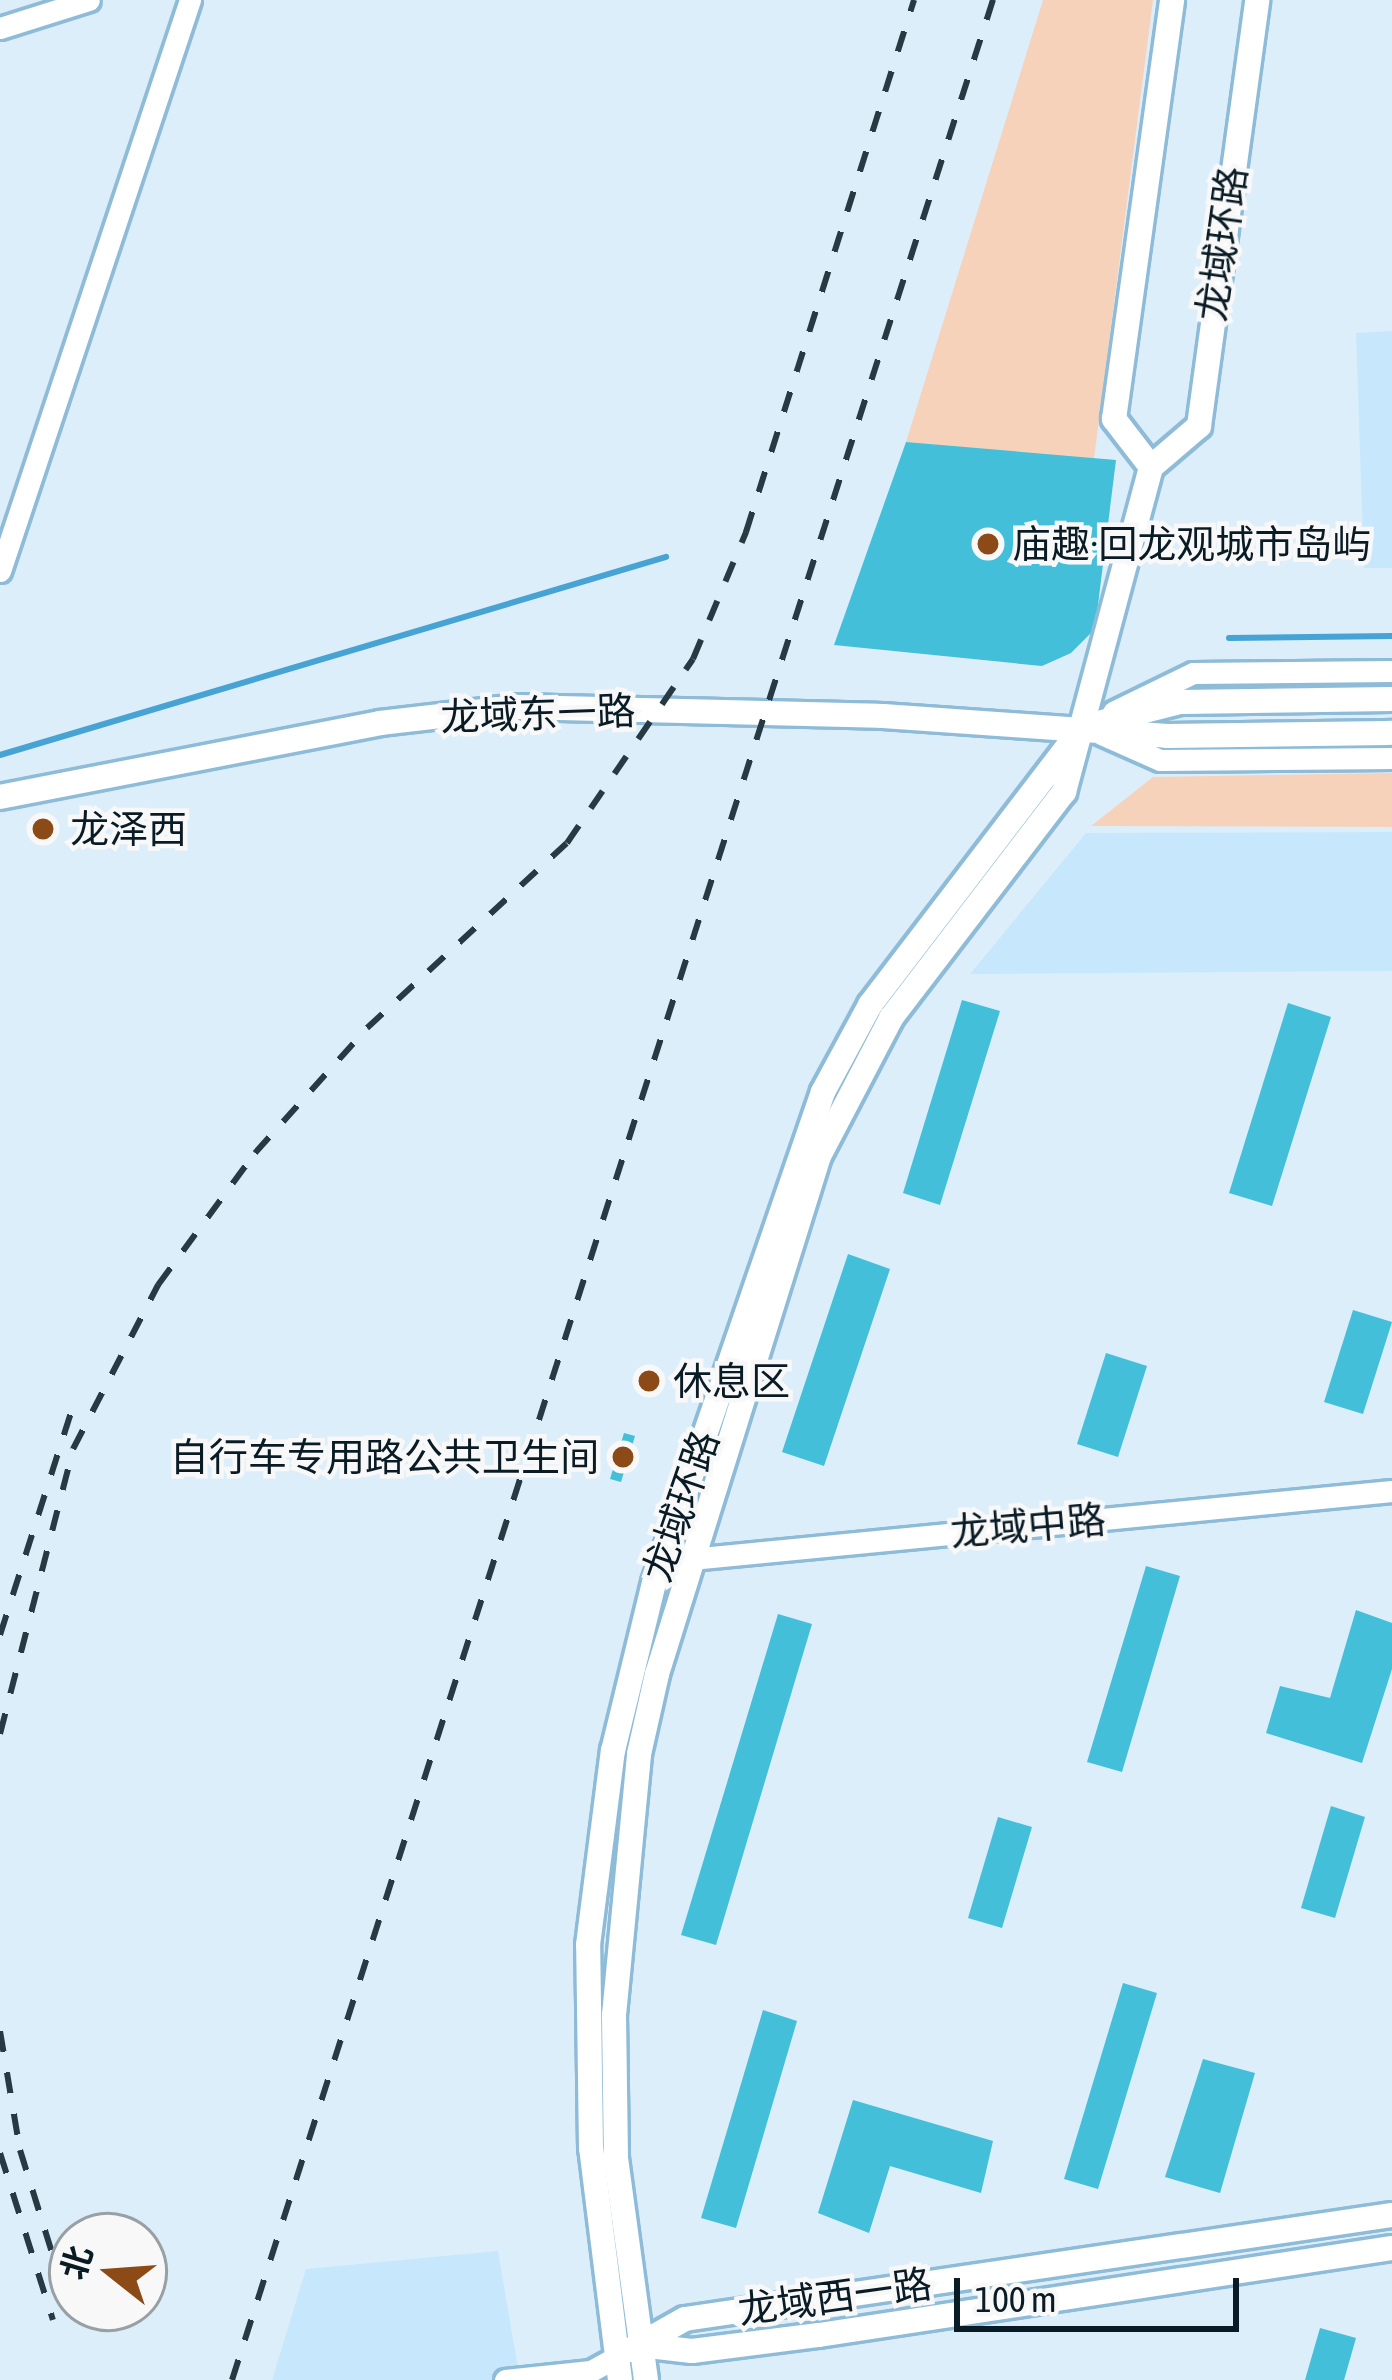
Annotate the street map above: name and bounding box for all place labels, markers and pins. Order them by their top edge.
place label: 庙趣·回龙观城市岛屿 [1012,521,1371,567]
marker: 庙趣·回龙观城市岛屿 [975,531,1001,557]
place label: 龙泽西 [70,806,187,852]
marker: 龙泽西 [27,813,59,845]
place label: 休息区 [673,1358,790,1404]
marker: 休息区 [636,1368,662,1394]
place label: 自行车专用路公共卫生间 [170,1434,599,1480]
marker: 自行车专用路公共卫生间 [610,1444,636,1470]

